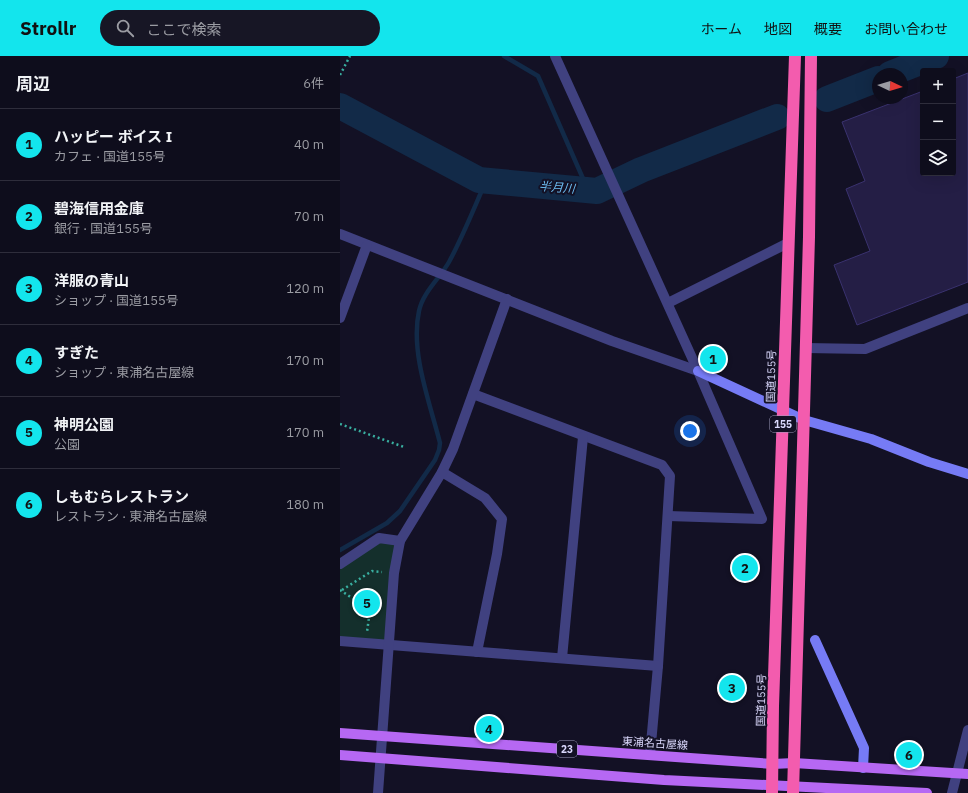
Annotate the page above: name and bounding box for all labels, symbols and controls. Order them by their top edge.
search box [100,10,380,46]
text: Strollr [20,16,76,40]
icon: search [114,17,136,39]
text: ここで検索 [146,20,221,39]
text: ホーム [700,20,742,38]
text: 地図 [764,20,792,38]
text: 概要 [814,20,842,38]
text: お問い合わせ [864,20,948,38]
north arrow [872,68,908,104]
map controls [920,68,956,176]
button: + [920,68,956,104]
text: 周辺 [16,73,50,95]
text: 6件 [303,75,324,92]
button: − [920,104,956,140]
text: ハッピー ボイス I [54,127,172,146]
text: 1 [25,136,33,153]
text: 40 m [294,136,324,153]
button: layers [920,140,956,176]
text: カフェ · 国道155号 [54,148,166,165]
water label: 半月川 [538,178,578,196]
text: 碧海信用金庫 [54,199,144,218]
text: 2 [25,208,33,225]
text: 70 m [294,208,324,225]
text: 銀行 · 国道155号 [54,220,153,237]
text: 洋服の青山 [54,271,129,290]
text: 3 [25,280,33,297]
text: 120 m [286,280,324,297]
text: ショップ · 国道155号 [54,292,179,309]
text: すぎた [54,343,99,362]
pin: 1 [700,344,726,374]
street label: 国道155号 [764,349,778,403]
text: 4 [25,352,33,369]
text: 170 m [286,352,324,369]
text: ショップ · 東浦名古屋線 [54,364,194,381]
text: 神明公園 [54,415,114,434]
road number: 155 [770,416,796,432]
your location [680,421,700,441]
text: 5 [25,424,33,441]
text: 170 m [286,424,324,441]
text: 公園 [54,436,80,453]
text: しもむらレストラン [54,487,189,506]
text: 6 [25,496,33,513]
text: 180 m [286,496,324,513]
text: レストラン · 東浦名古屋線 [54,508,207,525]
pin: 2 [732,553,758,583]
pin: 5 [354,588,380,618]
pin: 3 [719,673,745,703]
street label: 国道155号 [754,673,768,727]
pin: 4 [476,714,502,744]
street label: 東浦名古屋線 [622,734,688,752]
pin: 6 [896,740,922,770]
road number: 23 [557,741,577,757]

